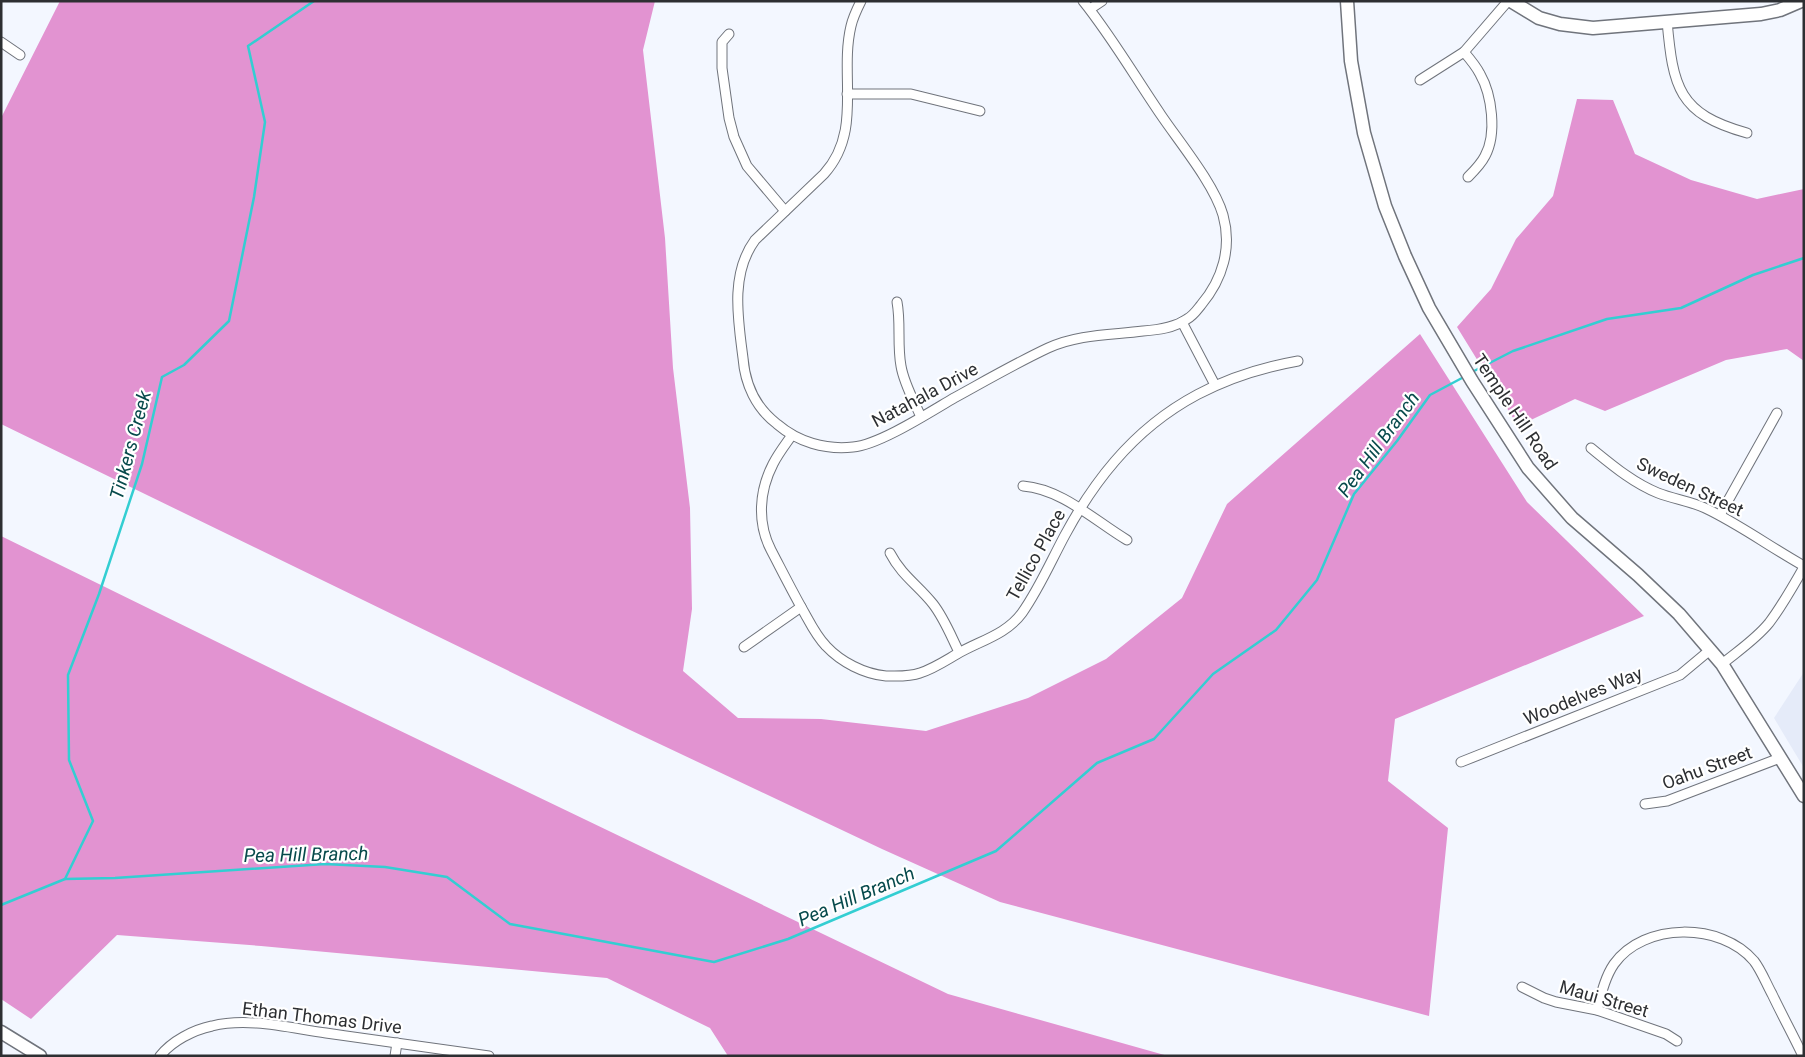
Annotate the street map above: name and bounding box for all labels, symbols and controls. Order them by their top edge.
street label: Temple Hill Road [1469,350,1562,474]
street label: Natahala Drive [868,358,981,431]
water label: Tinkers Creek [105,387,156,502]
water label: Pea Hill Branch [1332,387,1424,501]
street label: Sweden Street [1633,453,1747,520]
street label: Tellico Place [1002,505,1069,604]
street label: Woodelves Way [1520,662,1646,729]
street label: Oahu Street [1659,742,1755,793]
water label: Pea Hill Branch [244,842,368,867]
water label: Pea Hill Branch [794,862,918,931]
street label: Maui Street [1557,976,1651,1021]
street label: Ethan Thomas Drive [241,997,403,1038]

